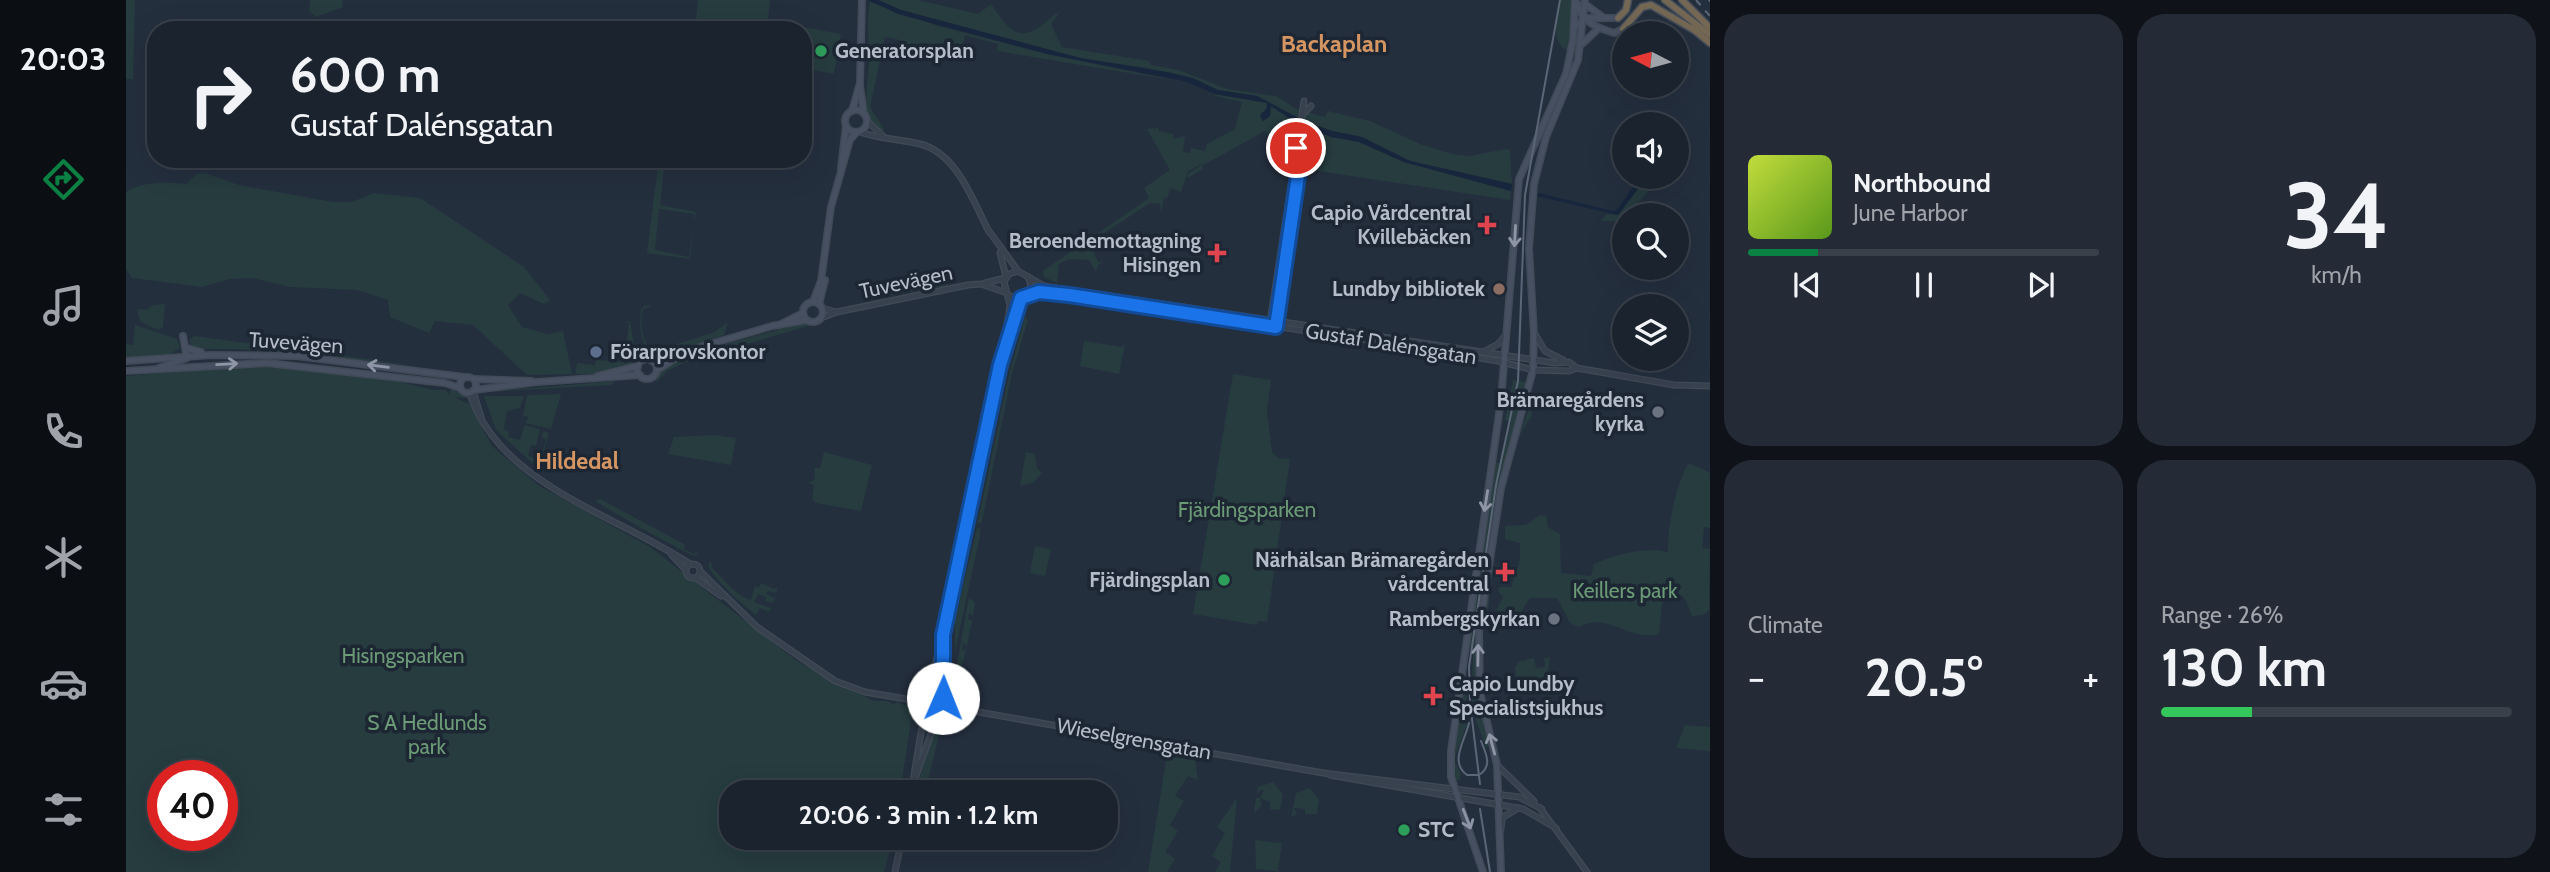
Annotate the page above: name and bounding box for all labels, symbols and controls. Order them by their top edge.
north arrow [1612,21,1689,98]
map controls [1612,21,1689,371]
district label: Backaplan [1281,29,1387,58]
place label: Generatorsplan [835,38,974,63]
text: 20:03 [20,39,106,78]
marker: Generatorsplan [813,43,829,59]
text: 600 m [290,45,440,104]
icon: right [175,49,266,140]
text: Gustaf Dalénsgatan [290,105,553,144]
button: sound [1612,112,1689,189]
pin [1266,118,1326,178]
icon: arrive [1277,129,1315,167]
icon: directions [39,155,88,204]
text: 34 [2284,160,2389,271]
text: Northbound [1853,167,1991,199]
text: June Harbor [1853,199,1967,227]
place label: Capio Vårdcentral Kvillebäcken [1311,200,1471,249]
button: search [1612,203,1689,280]
marker: Capio Vårdcentral Kvillebäcken [1477,215,1497,235]
one-way arrow [1509,224,1522,247]
place label: Beroendemottagning Hisingen [1009,228,1201,277]
marker: Beroendemottagning Hisingen [1207,243,1227,263]
street label: Tuvevägen [857,259,955,304]
text: km/h [2311,261,2362,289]
icon: previous [1788,266,1826,304]
icon: pause [1905,266,1943,304]
icon: next [2022,266,2060,304]
place label: Lundby bibliotek [1332,276,1486,301]
icon: music [39,281,88,330]
marker: Lundby bibliotek [1491,281,1507,297]
button: layers [1612,294,1689,371]
street label: Gustaf Dalénsgatan [1304,318,1478,369]
street label: Tuvevägen [248,327,344,358]
place label: Förarprovskontor [610,339,766,364]
marker: Förarprovskontor [588,344,604,360]
one-way arrow [215,357,238,370]
one-way arrow [368,360,390,373]
place label: Brämaregårdens kyrka [1496,387,1645,436]
marker: Brämaregårdens kyrka [1650,404,1666,420]
icon: phone [39,407,88,456]
district label: Hildedal [535,447,619,475]
one-way arrow [1479,489,1492,512]
park label: Fjärdingsparken [1178,497,1316,523]
icon: climate [39,533,88,582]
place label: Närhälsan Brämaregården vårdcentral [1255,547,1489,596]
marker: Närhälsan Brämaregården vårdcentral [1495,562,1515,582]
place label: Fjärdingsplan [1089,567,1210,592]
marker: Fjärdingsplan [1216,572,1232,588]
park label: Keillers park [1573,578,1678,603]
text: Range · 26% [2161,601,2284,629]
place label: Rambergskyrkan [1389,606,1540,631]
marker: Rambergskyrkan [1546,611,1562,627]
text: Climate [1748,611,1823,639]
text: 130 km [2161,636,2327,699]
park label: Hisingsparken [342,643,464,668]
one-way arrow [1471,644,1485,667]
text: 20.5° [1864,646,1983,709]
text: − [1748,654,1765,701]
text: + [2082,654,2099,701]
icon: car [39,659,88,708]
position arrow [906,661,980,735]
place label: Capio Lundby Specialistsjukhus [1449,671,1603,720]
marker: Capio Lundby Specialistsjukhus [1423,686,1443,706]
park label: S A Hedlunds park [367,710,487,759]
street label: Wieselgrensgatan [1055,713,1213,764]
one-way arrow [1485,733,1498,756]
speed limit sign: 40 [147,760,238,851]
icon: filters [39,785,88,834]
text: 20:06 · 3 min · 1.2 km [799,799,1038,831]
one-way arrow [1462,808,1474,830]
place label: STC [1418,817,1455,842]
marker: STC [1396,822,1412,838]

